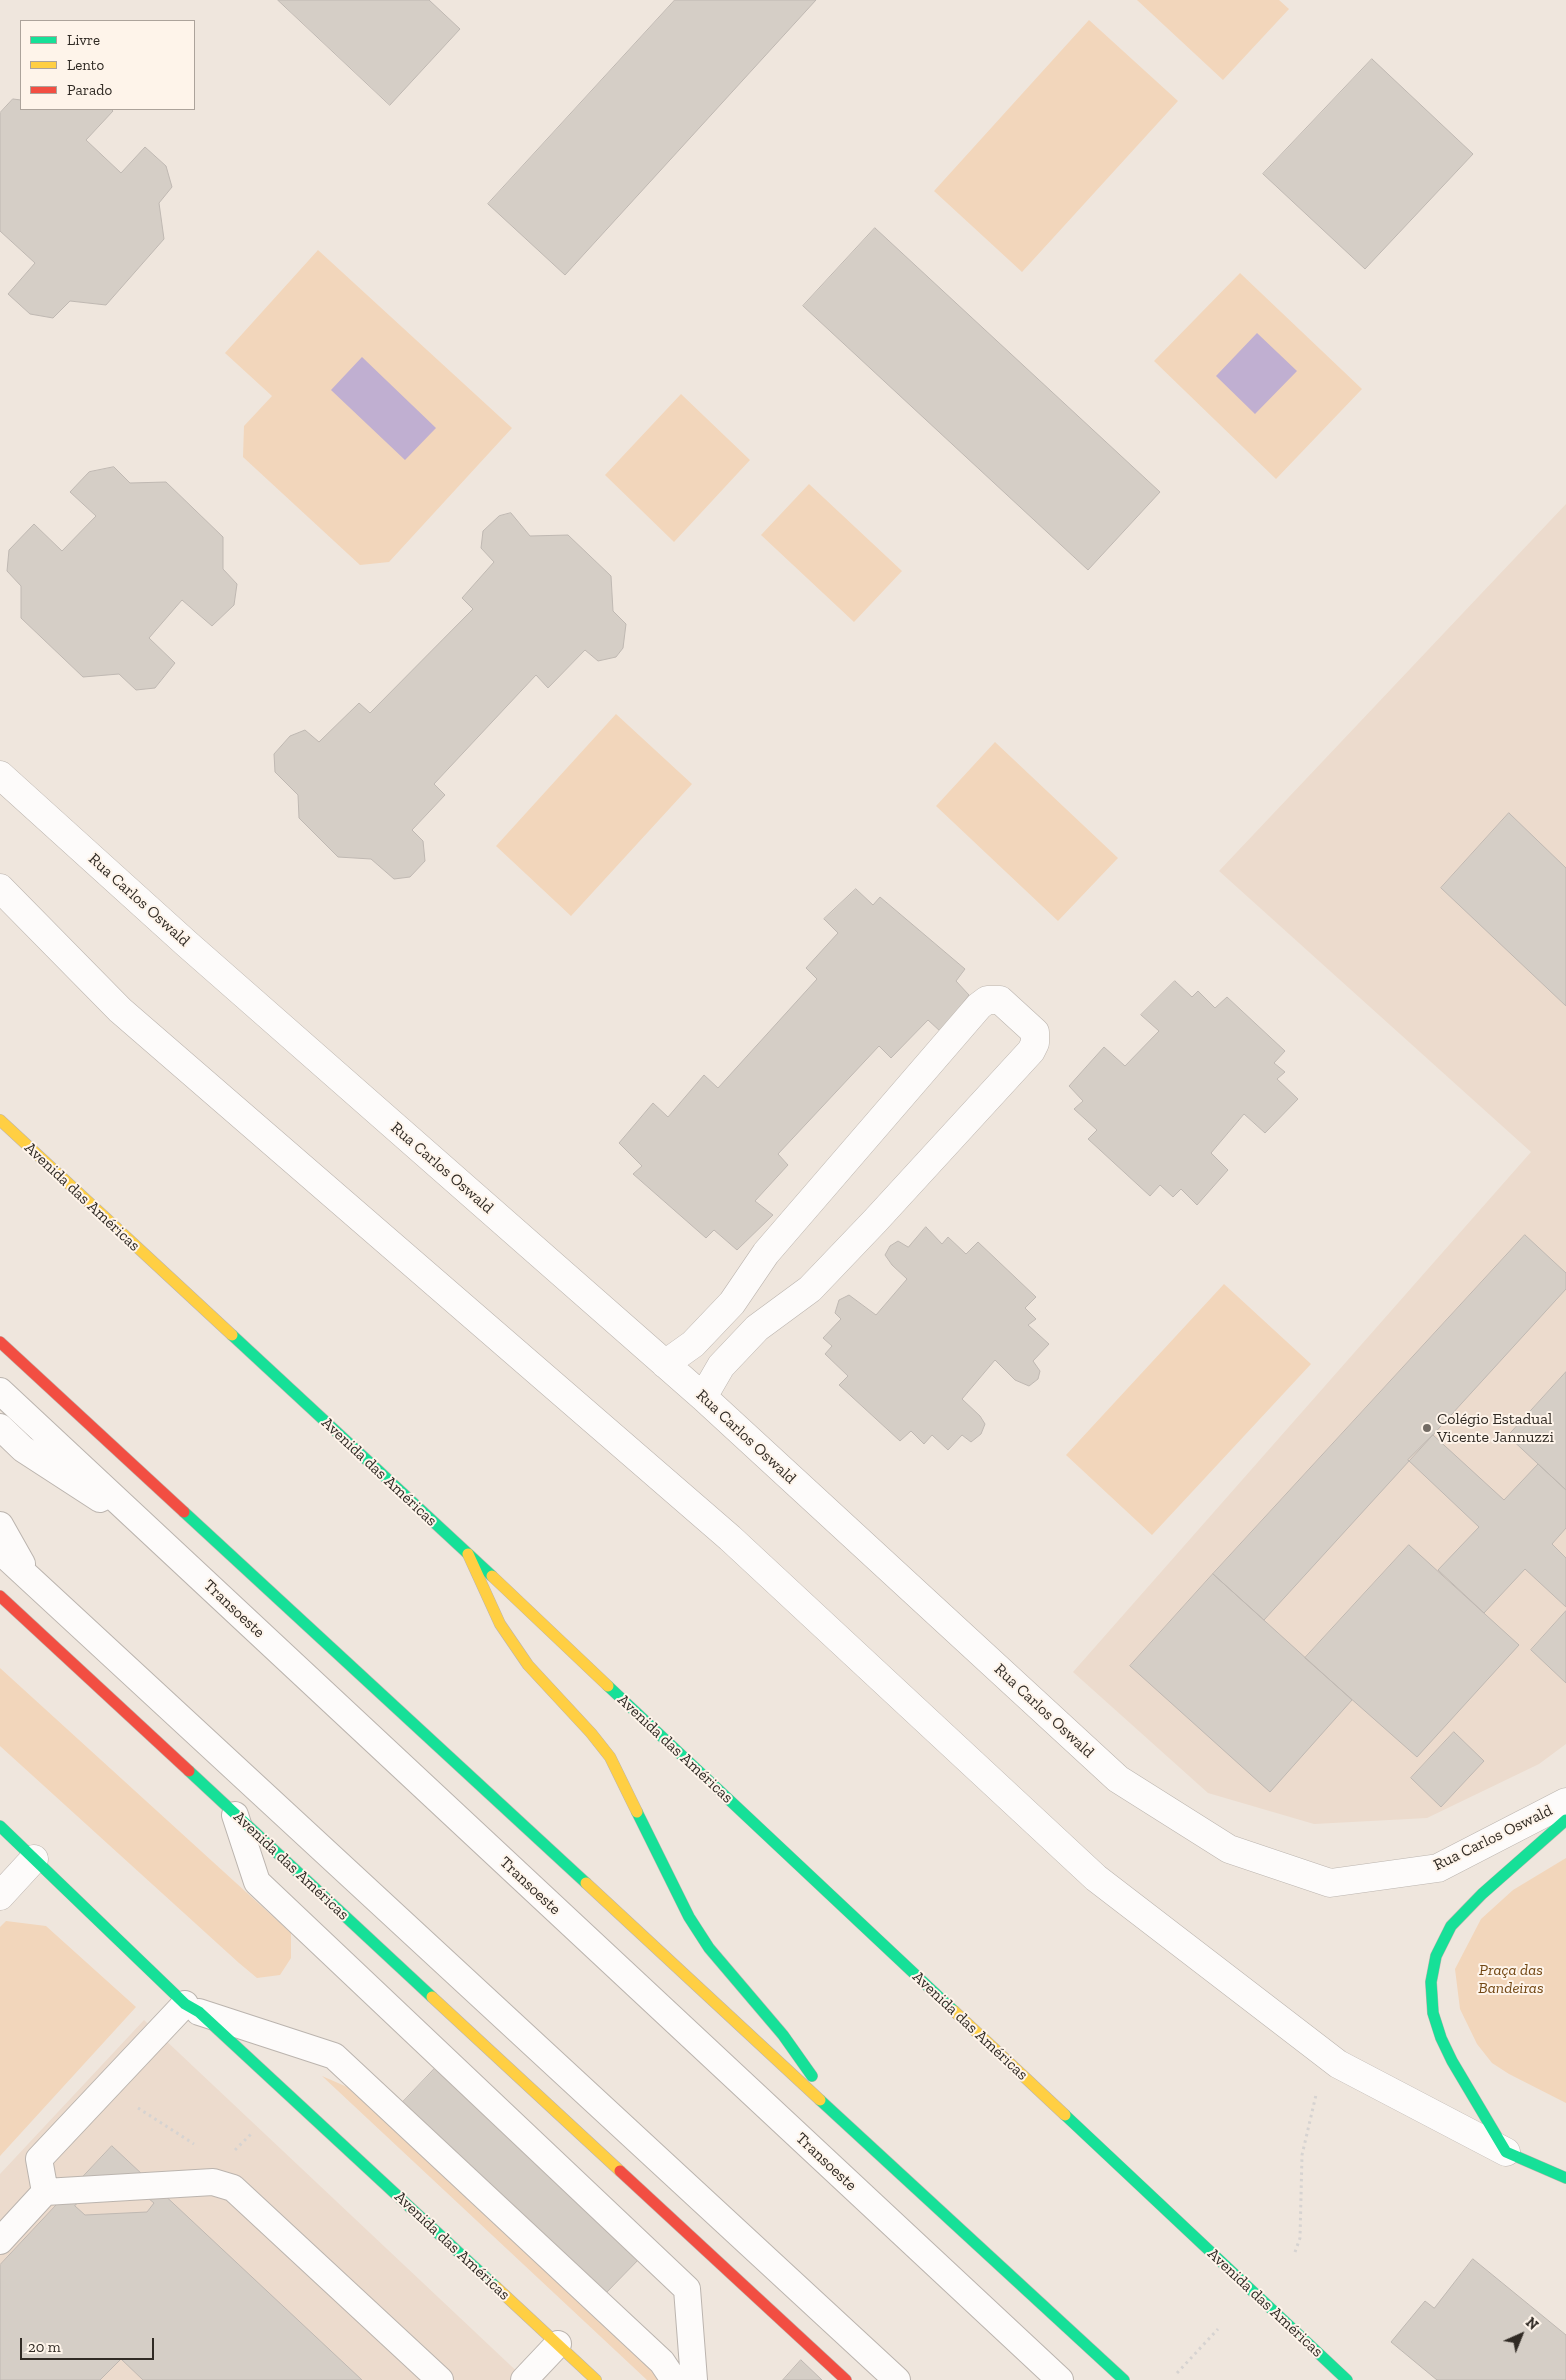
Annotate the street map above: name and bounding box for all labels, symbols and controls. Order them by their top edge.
legend [20,20,195,110]
text: Livre [67,31,100,49]
text: Lento [67,56,104,74]
text: Parado [67,81,112,99]
street label: Rua Carlos Oswald [84,849,194,951]
street label: Rua Carlos Oswald [387,1118,497,1218]
street label: Avenida das Américas [20,1138,144,1256]
street label: Rua Carlos Oswald [692,1386,800,1488]
place label: Colégio Estadual Vicente Jannuzzi [1437,1409,1554,1447]
street label: Avenida das Américas [317,1413,441,1531]
marker: Colégio Estadual Vicente Jannuzzi [1421,1422,1433,1434]
street label: Transoeste [199,1576,269,1642]
street label: Rua Carlos Oswald [990,1660,1098,1762]
street label: Avenida das Américas [613,1690,737,1808]
street label: Rua Carlos Oswald [1431,1801,1555,1875]
street label: Avenida das Américas [229,1807,353,1925]
street label: Transoeste [495,1853,565,1919]
park label: Praça das Bandeiras [1478,1960,1544,1998]
street label: Avenida das Américas [908,1967,1032,2085]
street label: Transoeste [791,2129,861,2195]
street label: Avenida das Américas [390,2187,514,2305]
street label: Avenida das Américas [1203,2244,1327,2362]
north arrow [1496,2310,1546,2360]
text: N [1522,2314,1541,2334]
scale bar [22,2328,156,2360]
text: 20 m [28,2338,61,2356]

